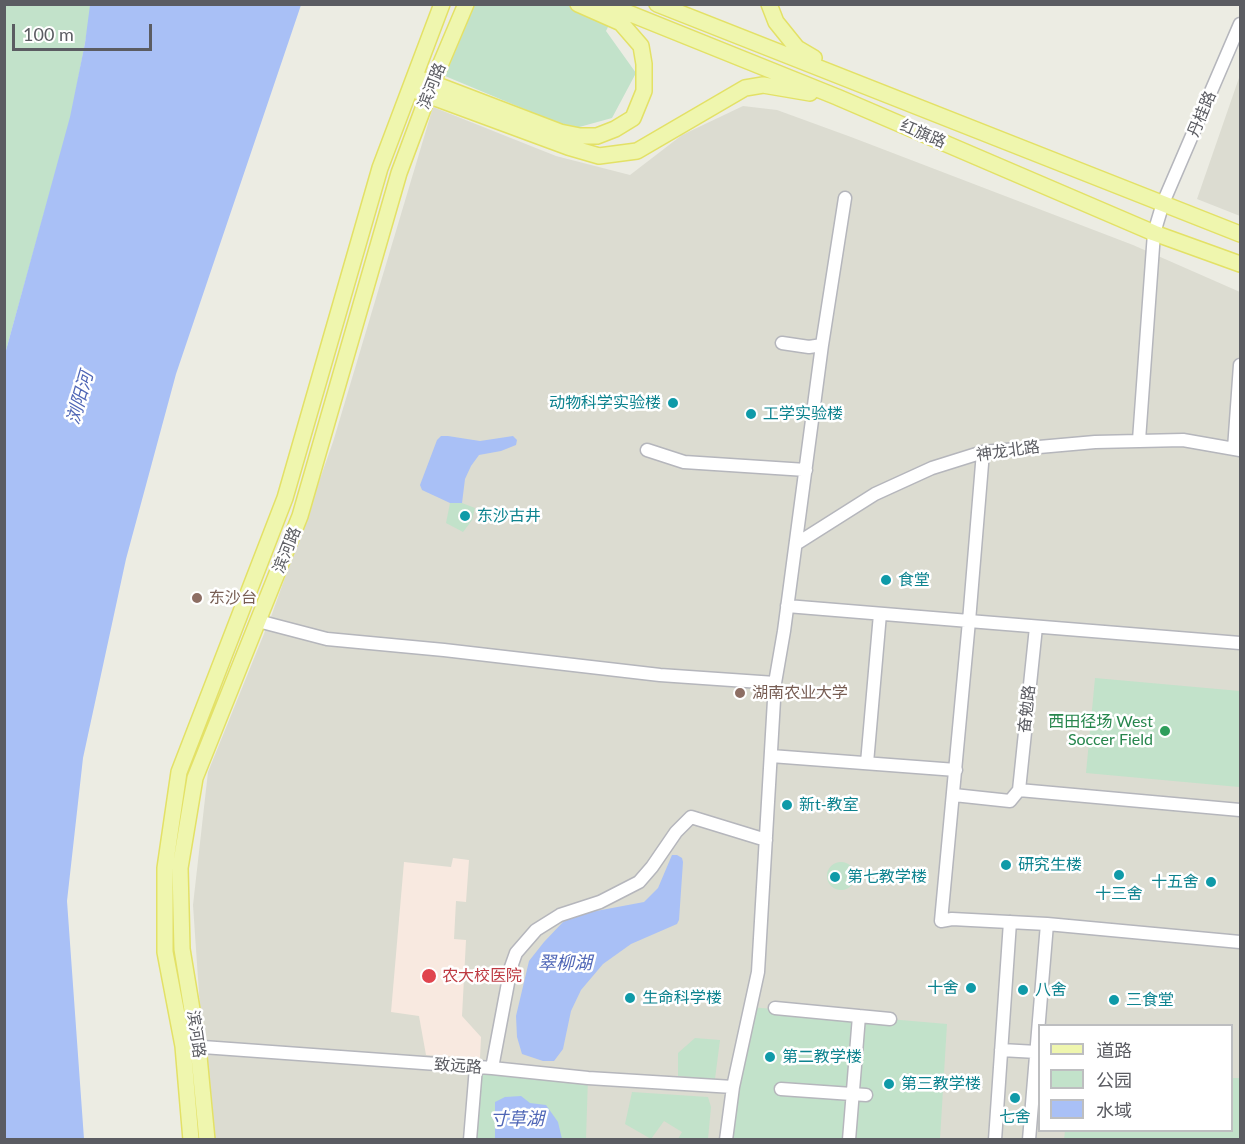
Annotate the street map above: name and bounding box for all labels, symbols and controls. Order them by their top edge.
scale bar [15,12,154,50]
text: 100 m [23,23,74,45]
street label: 滨河路 [414,60,450,112]
street label: 丹桂路 [1184,88,1220,140]
street label: 红旗路 [897,116,949,152]
water label: 浏阳河 [62,369,98,427]
place label: 动物科学实验楼 [549,393,661,413]
marker: 动物科学实验楼 [666,396,680,410]
place label: 工学实验楼 [763,404,843,424]
marker: 工学实验楼 [744,407,758,421]
street label: 神龙北路 [975,437,1041,465]
place label: 东沙古井 [477,506,541,526]
marker: 东沙古井 [458,509,472,523]
street label: 滨河路 [269,524,305,576]
place label: 食堂 [898,570,930,590]
marker: 食堂 [879,573,893,587]
place label: 东沙台 [209,588,257,608]
marker: 东沙台 [190,591,204,605]
place label: 湖南农业大学 [752,683,848,703]
street label: 奋勉路 [1015,684,1039,734]
marker: 湖南农业大学 [733,686,747,700]
place label: 西田径场 West Soccer Field [1048,712,1153,750]
marker: 西田径场 West Soccer Field [1158,724,1172,738]
place label: 新t-教室 [799,795,859,815]
marker: 新t-教室 [780,798,794,812]
place label: 研究生楼 [1018,855,1082,875]
marker: 研究生楼 [999,858,1013,872]
place label: 第七教学楼 [847,867,927,887]
marker: 十三舍 [1112,868,1126,882]
marker: 第七教学楼 [828,870,842,884]
place label: 十五舍 [1151,872,1199,892]
marker: 十五舍 [1204,875,1218,889]
place label: 十三舍 [1095,884,1143,904]
water label: 翠柳湖 [538,952,592,974]
place label: 农大校医院 [442,966,522,986]
marker: 农大校医院 [420,967,438,985]
place label: 十舍 [927,978,959,998]
place label: 八舍 [1035,980,1067,1000]
marker: 十舍 [964,981,978,995]
marker: 八舍 [1016,983,1030,997]
place label: 生命科学楼 [642,988,722,1008]
place label: 三食堂 [1126,990,1174,1010]
marker: 生命科学楼 [623,991,637,1005]
marker: 三食堂 [1107,993,1121,1007]
street label: 滨河路 [183,1009,209,1059]
legend [1038,1024,1233,1132]
text: 道路 [1096,1039,1132,1061]
place label: 第二教学楼 [782,1047,862,1067]
marker: 第二教学楼 [763,1050,777,1064]
street label: 致远路 [433,1055,483,1077]
text: 公园 [1096,1069,1132,1091]
place label: 第三教学楼 [901,1074,981,1094]
marker: 第三教学楼 [882,1077,896,1091]
marker: 七舍 [1008,1091,1022,1105]
text: 水域 [1096,1099,1132,1121]
place label: 七舍 [999,1107,1031,1127]
water label: 寸草湖 [490,1108,544,1130]

